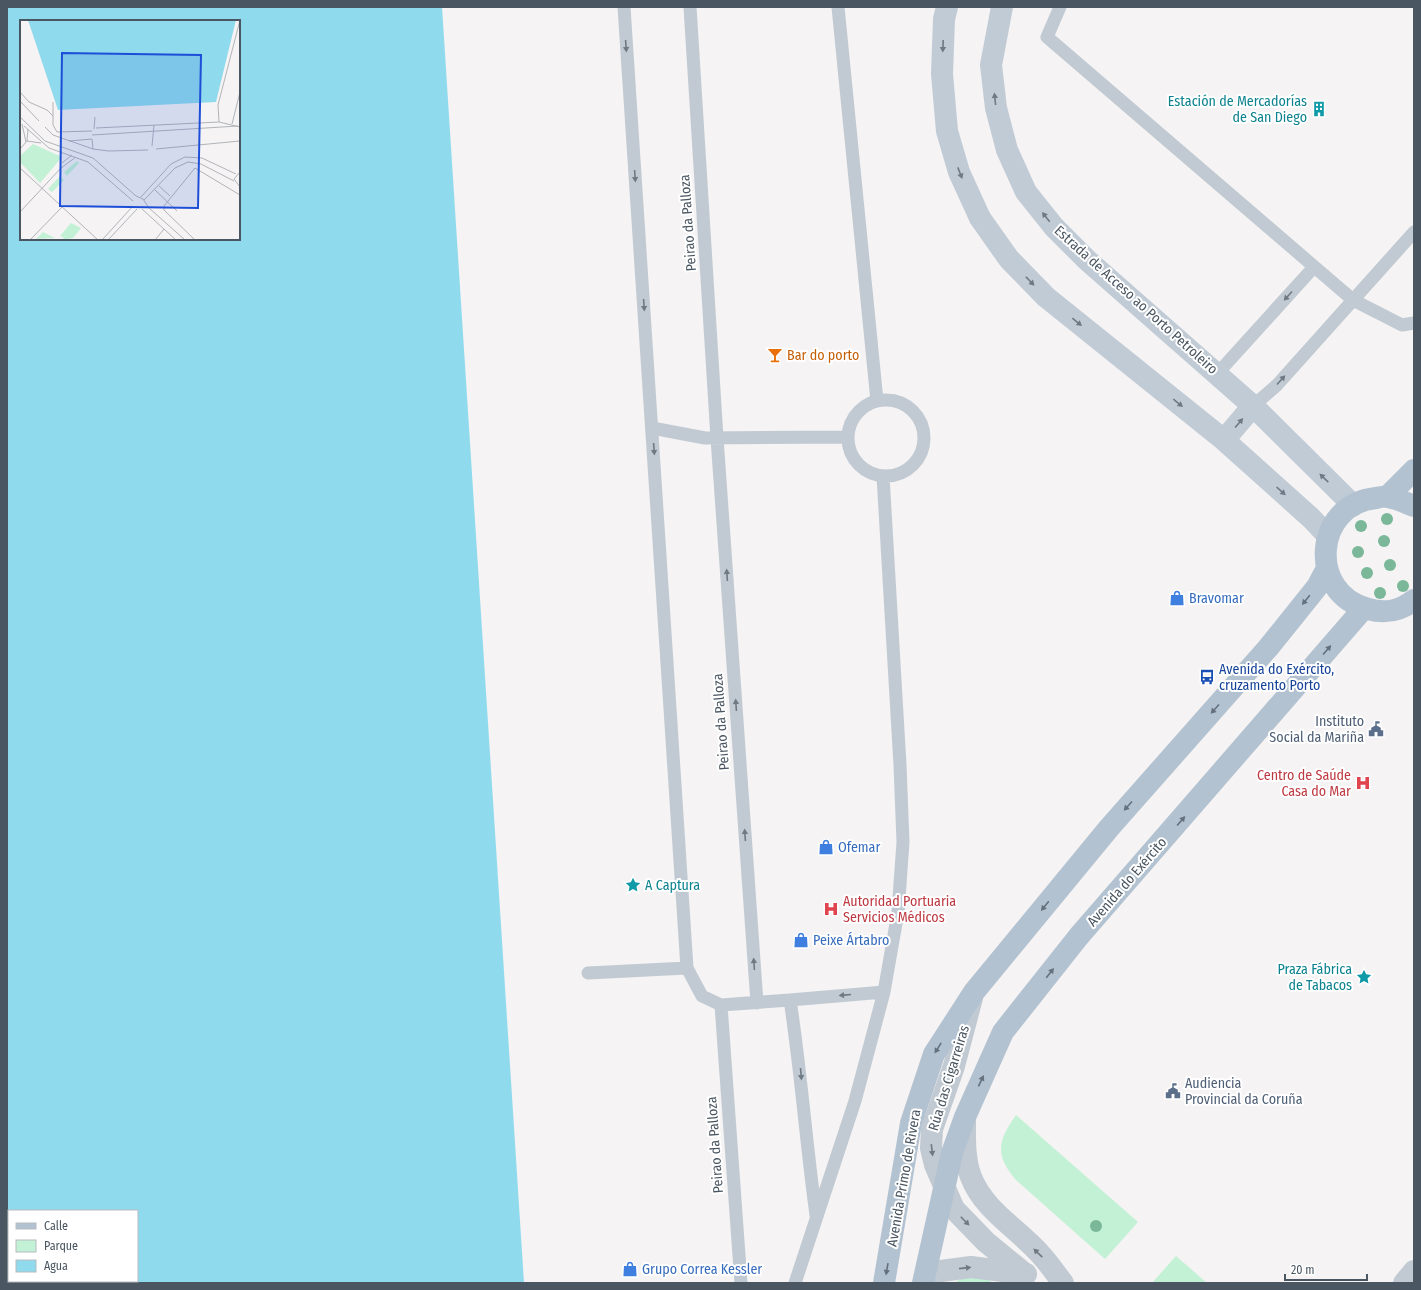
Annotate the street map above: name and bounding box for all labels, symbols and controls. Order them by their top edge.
inset map [20,20,240,240]
one-way arrow [623,40,630,52]
one-way arrow [940,40,946,53]
one-way arrow [992,93,998,105]
place label: Estación de Mercadorías de San Diego [1168,93,1307,126]
building icon: Estación de Mercadorías de San Diego [1310,100,1328,118]
one-way arrow [957,168,963,179]
one-way arrow [632,170,639,182]
street label: Peirao da Palloza [676,174,700,272]
one-way arrow [1042,211,1050,222]
street label: Estrada de Acceso ao Porto Petroleiro [1051,222,1221,378]
one-way arrow [1026,276,1035,286]
one-way arrow [1284,291,1293,301]
one-way arrow [641,299,647,312]
one-way arrow [1071,317,1082,326]
bar icon: Bar do porto [766,346,784,364]
place label: Bar do porto [787,347,859,364]
one-way arrow [1277,374,1286,385]
one-way arrow [1173,399,1184,407]
one-way arrow [1234,418,1243,428]
one-way arrow [650,443,657,455]
one-way arrow [1319,473,1329,483]
one-way arrow [1275,486,1286,495]
one-way arrow [723,569,730,581]
shop icon: Bravomar [1168,589,1186,607]
place label: Bravomar [1189,590,1244,607]
one-way arrow [1302,595,1311,606]
one-way arrow [1322,645,1331,656]
place label: Avenida do Exército, cruzamento Porto [1219,661,1334,694]
bus stop icon: Avenida do Exército, cruzamento Porto [1198,668,1216,686]
street label: Peirao da Palloza [709,673,733,771]
one-way arrow [732,699,739,711]
one-way arrow [1210,704,1219,714]
place label: Instituto Social da Mariña [1269,713,1364,746]
public building icon: Instituto Social da Mariña [1367,720,1385,738]
place label: Centro de Saúde Casa do Mar [1257,767,1351,800]
hospital icon: Centro de Saúde Casa do Mar [1354,774,1372,792]
one-way arrow [1124,801,1133,811]
one-way arrow [1176,815,1185,826]
one-way arrow [742,829,749,841]
street label: Avenida do Exército [1084,834,1170,930]
shop icon: Ofemar [817,838,835,856]
place label: Ofemar [838,839,880,856]
place icon: A Captura [624,876,642,894]
place label: A Captura [645,877,700,894]
place label: Autoridad Portuaria Servicios Médicos [843,893,956,926]
hospital icon: Autoridad Portuaria Servicios Médicos [822,900,840,918]
one-way arrow [1041,900,1049,911]
shop icon: Peixe Ártabro [792,931,810,949]
place label: Peixe Ártabro [813,931,889,949]
one-way arrow [751,958,758,970]
place label: Praza Fábrica de Tabacos [1277,961,1352,994]
one-way arrow [1046,967,1055,978]
place icon: Praza Fábrica de Tabacos [1355,968,1373,986]
one-way arrow [839,992,851,999]
street label: Rúa das Cigarreiras [925,1023,973,1133]
one-way arrow [934,1043,942,1053]
one-way arrow [797,1068,804,1080]
place label: Audiencia Provincial da Coruña [1185,1075,1303,1108]
one-way arrow [978,1076,984,1087]
public building icon: Audiencia Provincial da Coruña [1164,1082,1182,1100]
street label: Peirao da Palloza [703,1096,727,1194]
street label: Avenida Primo de Rivera [884,1108,924,1248]
one-way arrow [929,1144,935,1156]
legend [8,1210,138,1282]
one-way arrow [960,1216,970,1225]
text: Calle [44,1219,68,1233]
text: Parque [44,1239,78,1253]
one-way arrow [1033,1248,1043,1257]
scale bar [1285,1256,1367,1282]
text: Agua [44,1259,68,1273]
shop icon: Grupo Correa Kessler [621,1260,639,1278]
place label: Grupo Correa Kessler [642,1261,762,1278]
one-way arrow [884,1263,890,1275]
text: 20 m [1291,1263,1315,1277]
one-way arrow [959,1265,971,1271]

